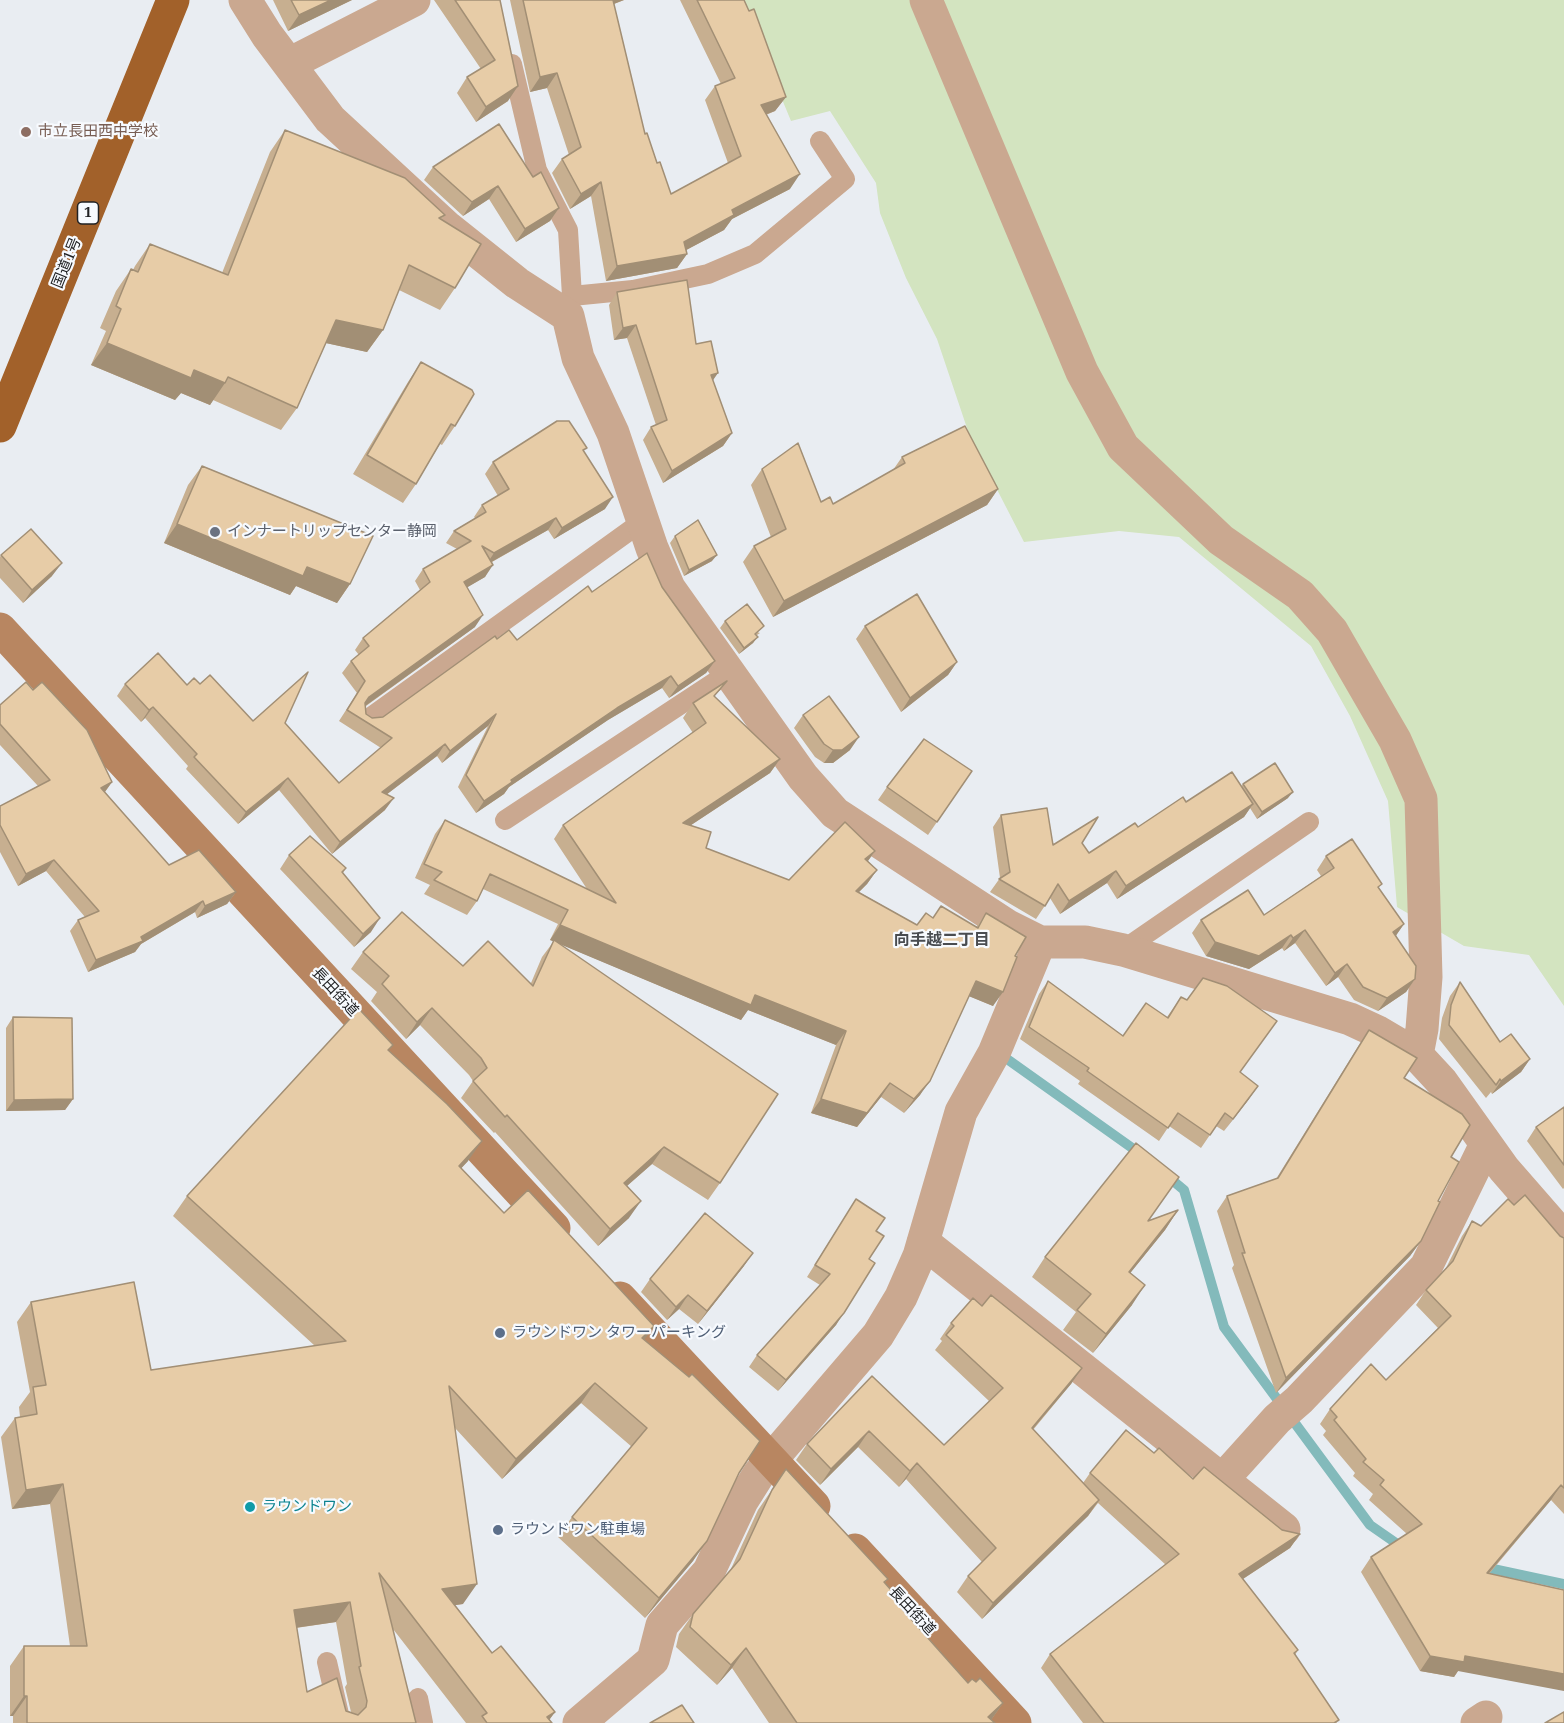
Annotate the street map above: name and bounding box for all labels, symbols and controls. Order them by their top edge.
place label: 市立長田西中学校 [38,123,158,141]
marker: 市立長田西中学校 [19,125,33,139]
road number: 1 [78,202,98,224]
street label: 国道1号 [49,235,85,291]
place label: インナートリップセンター静岡 [227,523,437,541]
marker: インナートリップセンター静岡 [208,525,222,539]
district label: 向手越二丁目 [894,930,990,950]
street label: 長田街道 [308,964,362,1020]
place label: ラウンドワン タワーパーキング [512,1324,726,1342]
marker: ラウンドワン タワーパーキング [493,1326,507,1340]
place label: ラウンドワン [262,1498,352,1516]
marker: ラウンドワン [243,1500,257,1514]
place label: ラウンドワン駐車場 [510,1521,645,1539]
marker: ラウンドワン駐車場 [491,1523,505,1537]
street label: 長田街道 [885,1583,939,1639]

